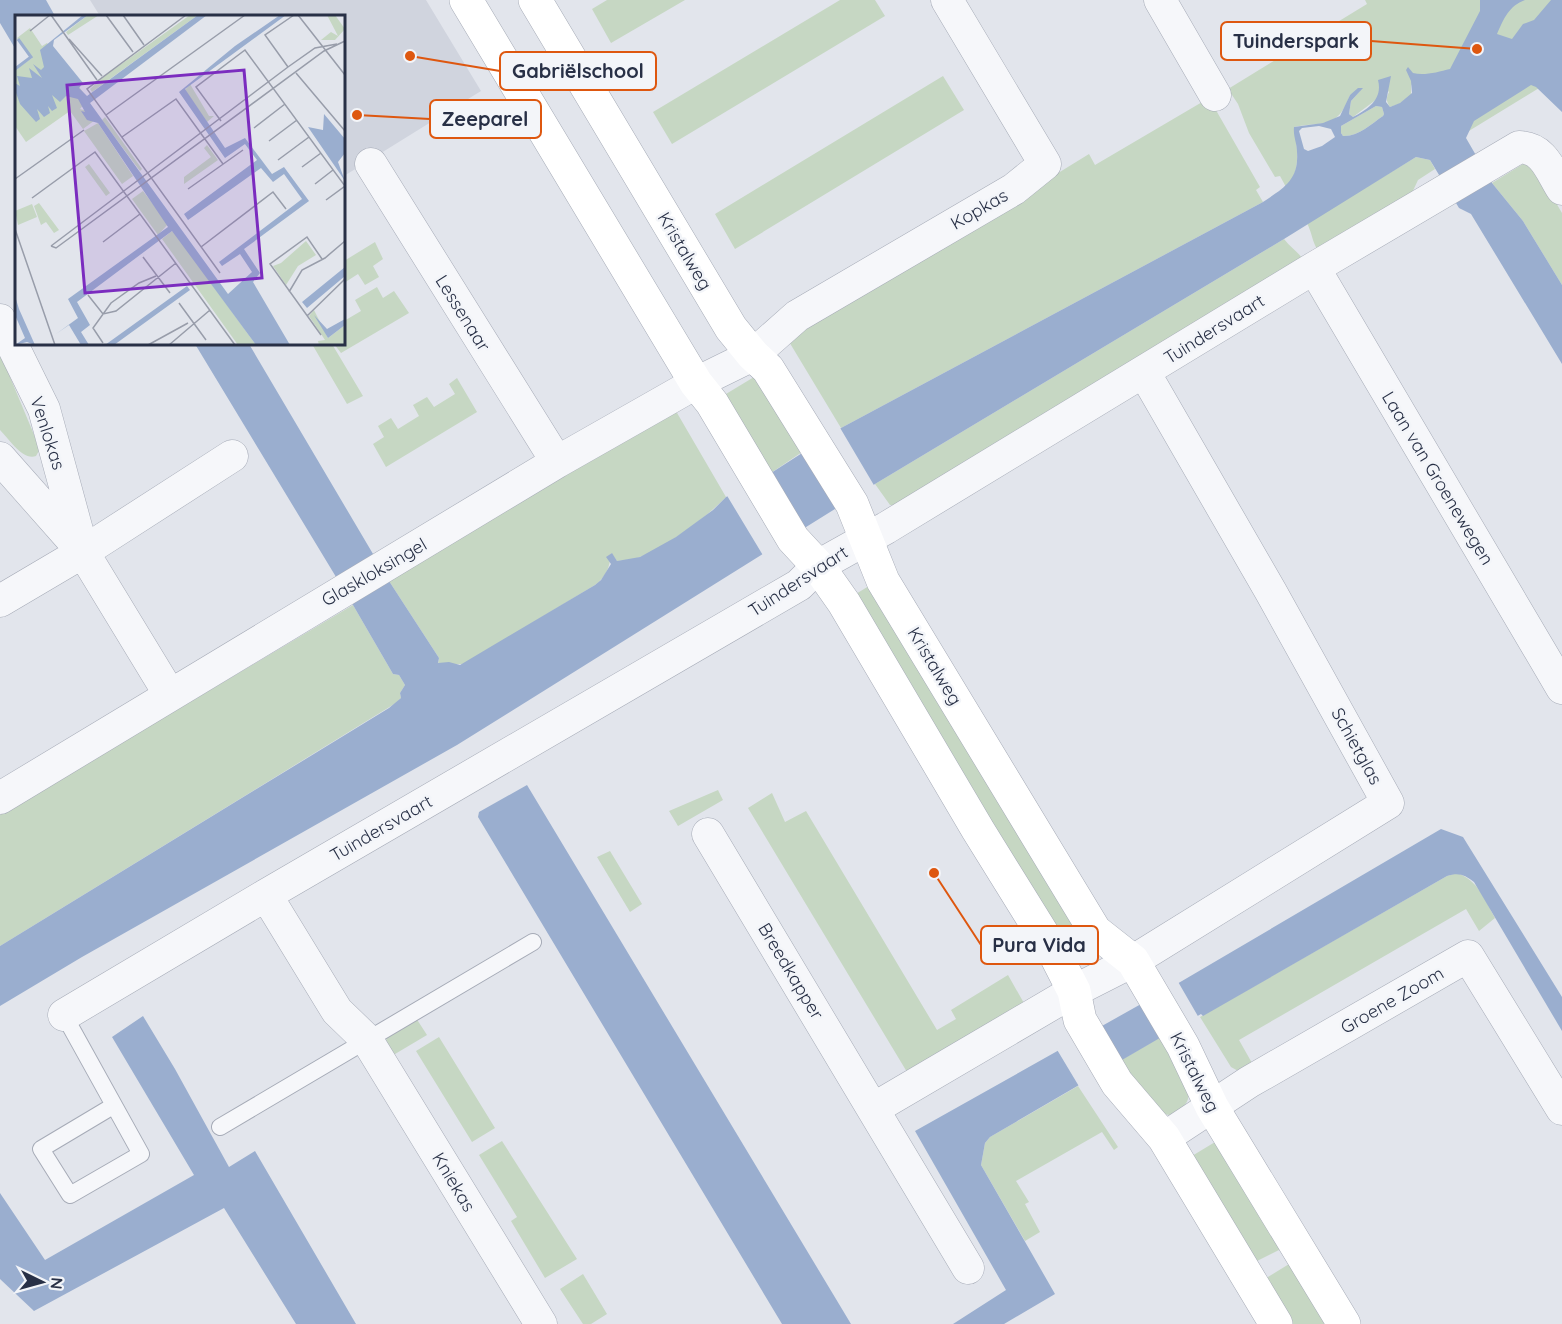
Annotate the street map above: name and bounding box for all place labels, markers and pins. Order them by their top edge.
callout: Tuinderspark [1221,22,1371,60]
callout: Gabriëlschool [500,52,656,90]
callout: Zeeparel [430,100,541,138]
callout: Pura Vida [981,926,1098,964]

